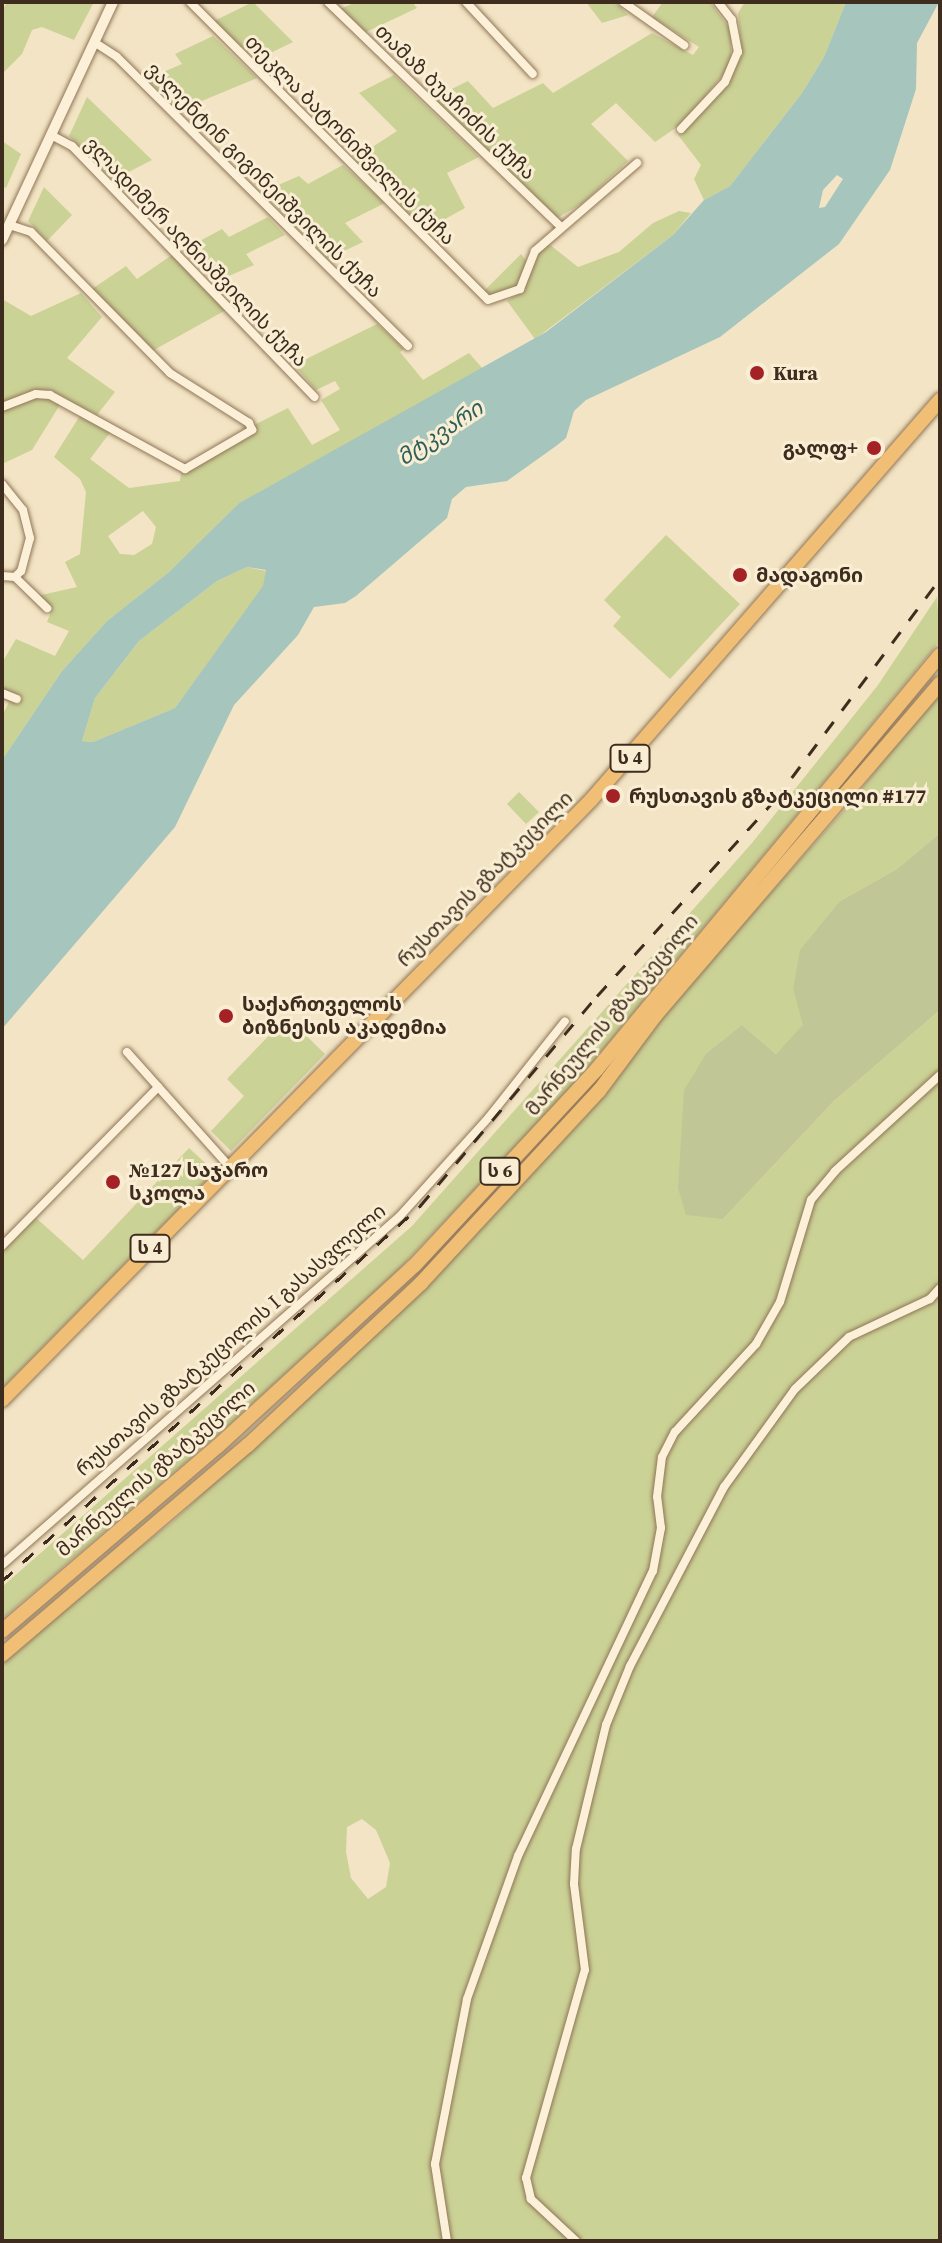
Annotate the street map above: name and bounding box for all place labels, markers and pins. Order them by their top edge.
place label: Kura [773,361,818,385]
marker: Kura [748,364,766,382]
place label: გალფ+ [783,436,858,460]
marker: გალფ+ [865,439,883,457]
place label: მადაგონი [756,563,863,587]
marker: მადაგონი [731,566,749,584]
place label: რუსთავის გზატკეცილი #177 [629,784,926,808]
marker: რუსთავის გზატკეცილი #177 [604,787,622,805]
place label: საქართველოს ბიზნესის აკადემია [242,992,447,1039]
marker: საქართველოს ბიზნესის აკადემია [217,1007,235,1025]
place label: №127 საჯარო სკოლა [129,1158,268,1205]
marker: №127 საჯარო სკოლა [104,1173,122,1191]

